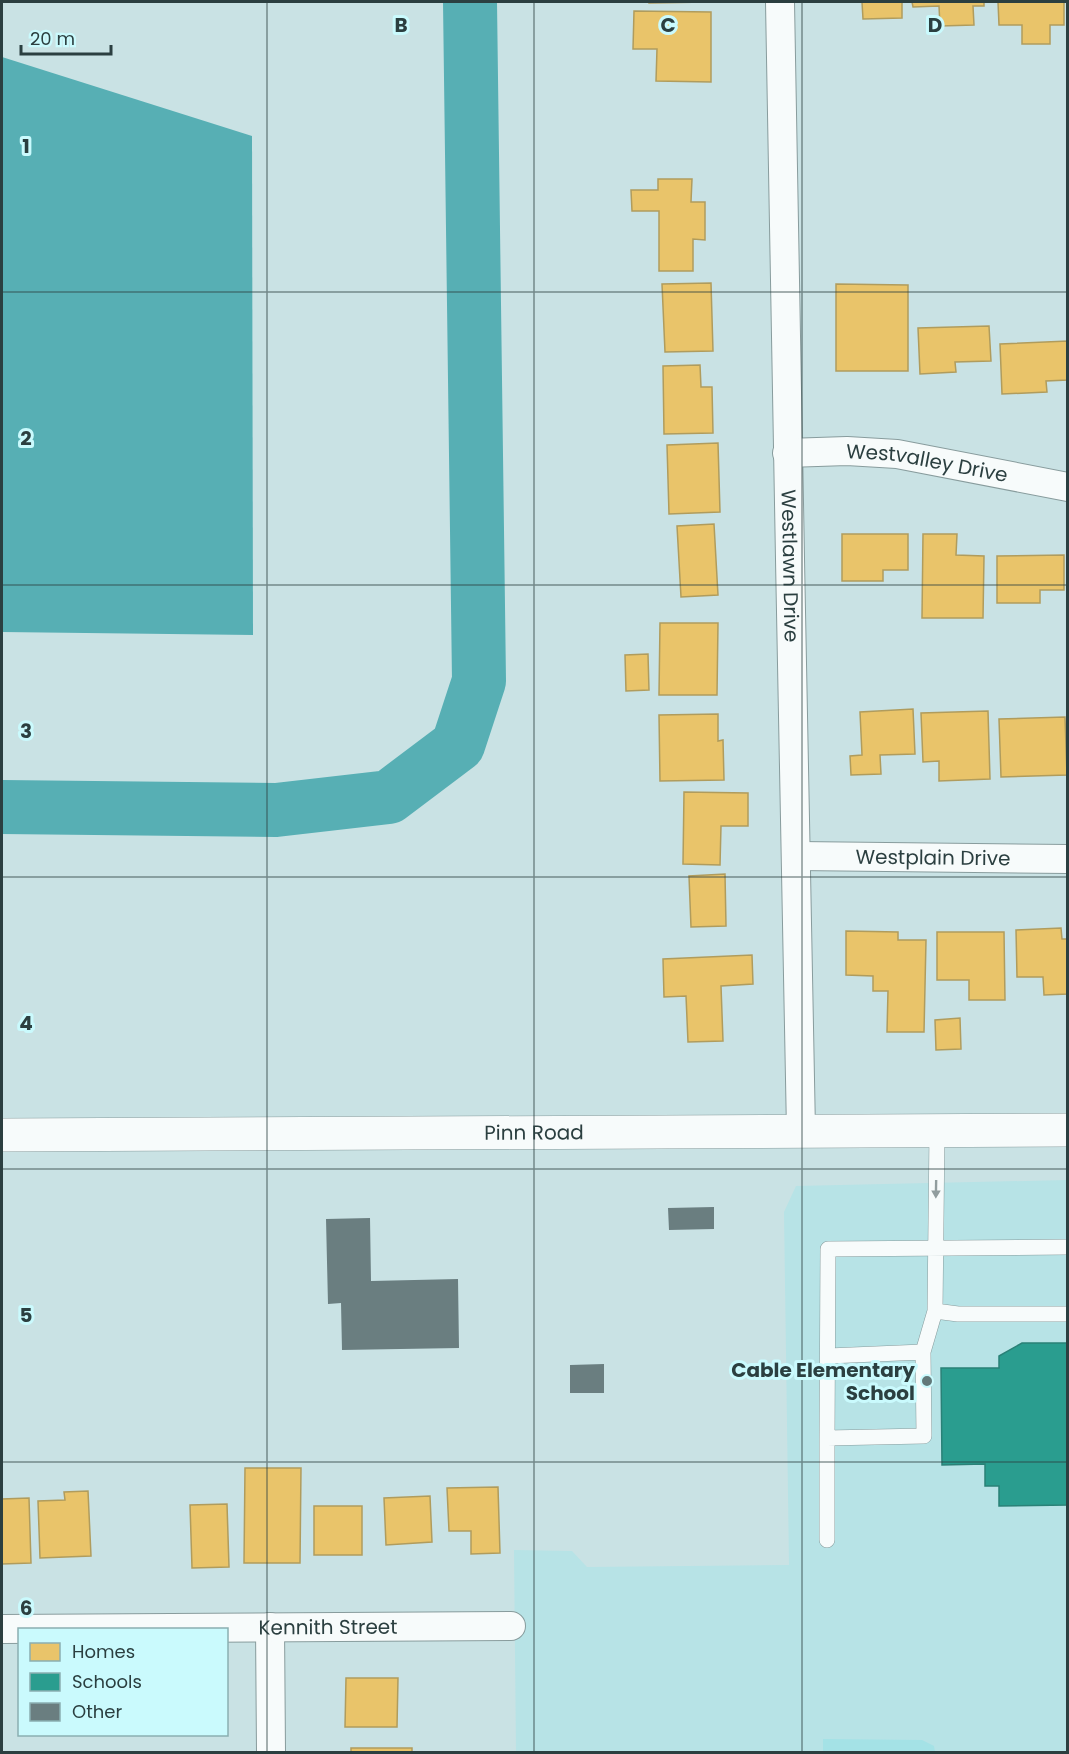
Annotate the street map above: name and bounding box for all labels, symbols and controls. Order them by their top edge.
text: B [394,11,408,39]
text: C [660,11,676,39]
text: D [928,11,942,39]
scale bar [21,18,111,56]
text: 20 m [30,26,75,51]
text: 1 [22,132,30,160]
text: 2 [20,424,32,452]
street label: Westvalley Drive [845,437,1010,489]
street label: Westlawn Drive [775,489,806,643]
text: 3 [20,717,32,745]
street label: Westplain Drive [855,843,1011,872]
text: 4 [19,1009,33,1037]
street label: Pinn Road [484,1118,584,1147]
one-way arrow [931,1180,941,1199]
text: 5 [20,1301,33,1329]
place label: Cable Elementary School [731,1356,915,1407]
marker: Cable Elementary School [920,1374,934,1388]
text: 6 [20,1594,32,1622]
street label: Kennith Street [258,1613,398,1641]
legend [18,1628,228,1736]
text: Homes [72,1639,135,1664]
text: Schools [72,1669,142,1694]
text: Other [72,1699,122,1724]

